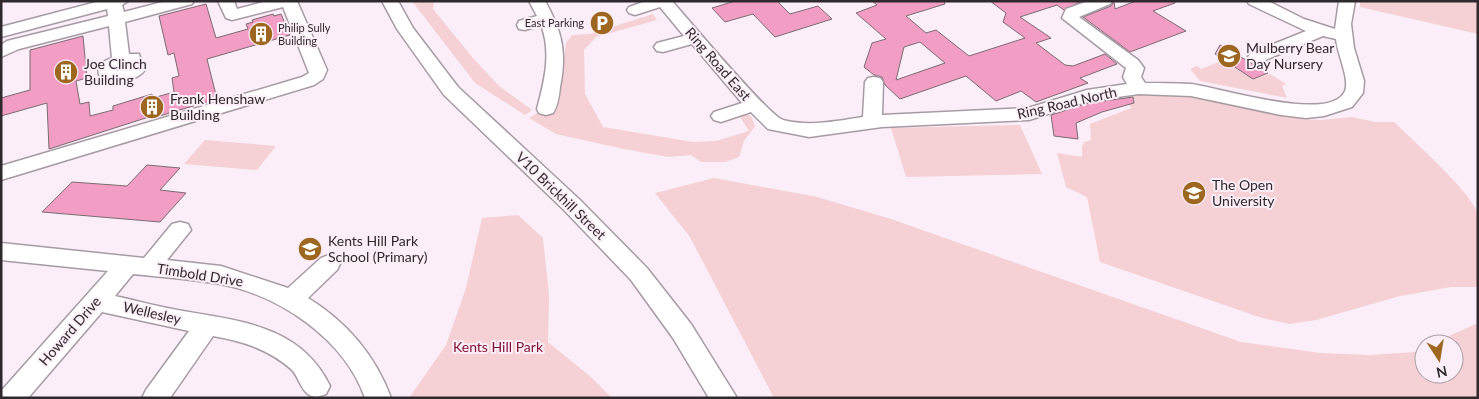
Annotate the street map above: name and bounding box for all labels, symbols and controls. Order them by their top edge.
parking icon: East Parking [589,10,615,36]
place label: East Parking [525,16,584,29]
building icon: Philip Sully Building [248,21,274,47]
place label: Philip Sully Building [278,21,331,47]
street label: Ring Road East [682,24,755,104]
place label: Mulberry Bear Day Nursery [1246,39,1334,72]
school or university icon: Mulberry Bear Day Nursery [1216,43,1242,69]
place label: Joe Clinch Building [84,55,147,88]
building icon: Joe Clinch Building [53,59,79,85]
street label: Ring Road North [1015,83,1118,122]
place label: Frank Henshaw Building [170,90,265,123]
building icon: Frank Henshaw Building [139,94,165,120]
street label: V10 Brickhill Street [513,148,610,243]
place label: The Open University [1212,176,1275,209]
school or university icon: The Open University [1181,180,1207,206]
place label: Kents Hill Park School (Primary) [328,232,428,265]
school or university icon: Kents Hill Park School (Primary) [297,236,323,262]
street label: Timbold Drive [156,259,244,290]
street label: Howard Drive [35,293,104,369]
street label: Wellesley [122,298,183,328]
north arrow [1414,334,1464,384]
park label: Kents Hill Park [453,338,544,355]
text: N [1435,363,1449,382]

